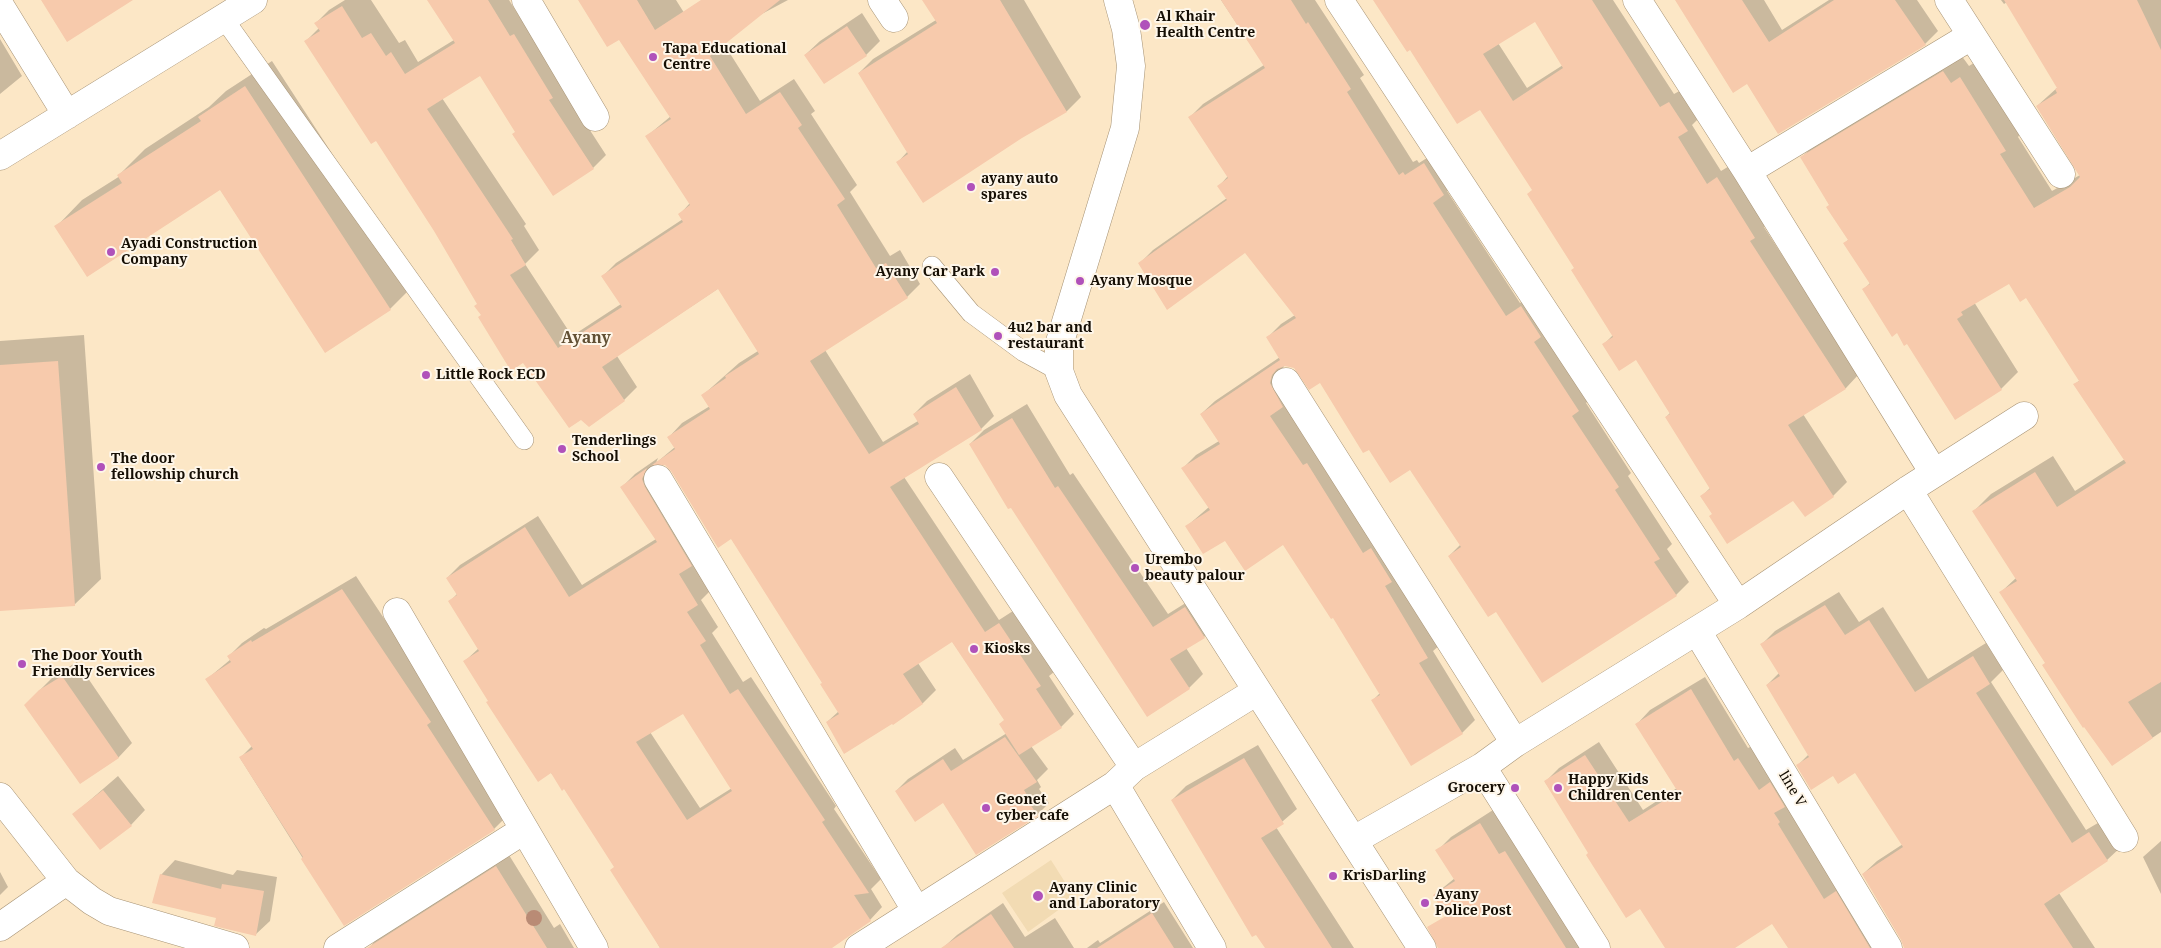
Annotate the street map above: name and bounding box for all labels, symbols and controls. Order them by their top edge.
place label: Al Khair Health Centre [1156,9,1255,41]
marker: Al Khair Health Centre [1138,18,1152,32]
place label: Tapa Educational Centre [663,41,786,74]
marker: Tapa Educational Centre [647,51,659,63]
place label: ayany auto spares [981,171,1058,203]
marker: ayany auto spares [965,181,977,193]
place label: Ayadi Construction Company [121,236,257,268]
marker: Ayadi Construction Company [105,246,117,258]
place label: Ayany Car Park [876,264,985,280]
marker: Ayany Car Park [989,266,1001,278]
place label: Ayany Mosque [1090,273,1192,289]
marker: Ayany Mosque [1074,275,1086,287]
place label: 4u2 bar and restaurant [1008,320,1092,352]
district label: Ayany [561,328,611,348]
marker: 4u2 bar and restaurant [992,330,1004,342]
place label: Little Rock ECD [436,367,546,383]
marker: Little Rock ECD [420,369,432,381]
place label: Tenderlings School [572,433,656,466]
marker: Tenderlings School [556,443,568,455]
place label: The door fellowship church [111,451,239,484]
marker: The door fellowship church [95,461,107,473]
place label: Urembo beauty palour [1145,552,1245,584]
marker: Urembo beauty palour [1129,562,1141,574]
place label: Kiosks [984,641,1030,657]
marker: Kiosks [968,643,980,655]
place label: The Door Youth Friendly Services [32,648,155,680]
marker: The Door Youth Friendly Services [16,658,28,670]
street label: line V [1775,768,1809,810]
place label: Happy Kids Children Center [1568,772,1682,804]
place label: Grocery [1447,780,1505,796]
marker: Grocery [1509,782,1521,794]
marker: Happy Kids Children Center [1552,782,1564,794]
place label: Geonet cyber cafe [996,792,1069,824]
marker: Geonet cyber cafe [980,802,992,814]
place label: KrisDarling [1343,868,1426,884]
marker: KrisDarling [1327,870,1339,882]
place label: Ayany Clinic and Laboratory [1049,880,1160,912]
place label: Ayany Police Post [1435,887,1511,920]
marker: Ayany Clinic and Laboratory [1031,889,1045,903]
marker: Ayany Police Post [1419,897,1431,909]

